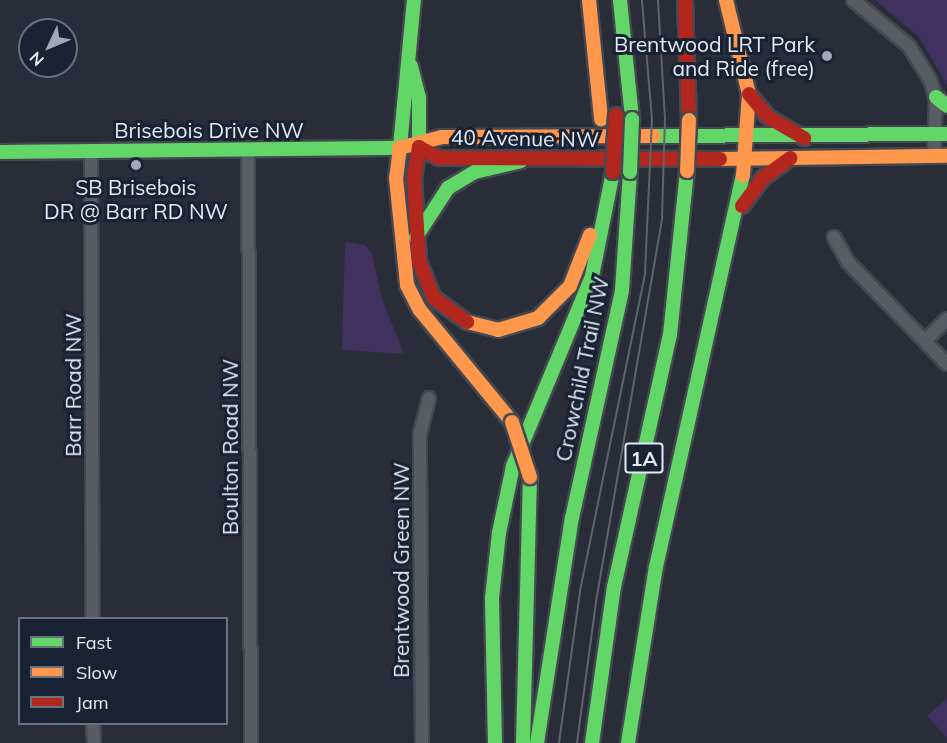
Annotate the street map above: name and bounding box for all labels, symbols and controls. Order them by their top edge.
north arrow [18,18,78,78]
place label: Brentwood LRT Park and Ride (free) [614,31,815,81]
text: N [25,48,48,70]
marker: Brentwood LRT Park and Ride (free) [820,49,834,63]
street label: Brisebois Drive NW [114,117,304,143]
street label: 40 Avenue NW [451,124,599,152]
marker: SB Brisebois DR @ Barr RD NW [129,158,143,172]
place label: SB Brisebois DR @ Barr RD NW [44,174,228,224]
street label: Crowchild Trail NW [550,274,614,464]
street label: Barr Road NW [60,313,86,457]
street label: Boulton Road NW [217,359,243,535]
road number: 1A [624,441,664,475]
street label: Brentwood Green NW [388,462,414,678]
legend [18,617,228,725]
text: Fast [76,631,112,654]
text: Slow [76,661,117,684]
text: Jam [76,691,109,714]

